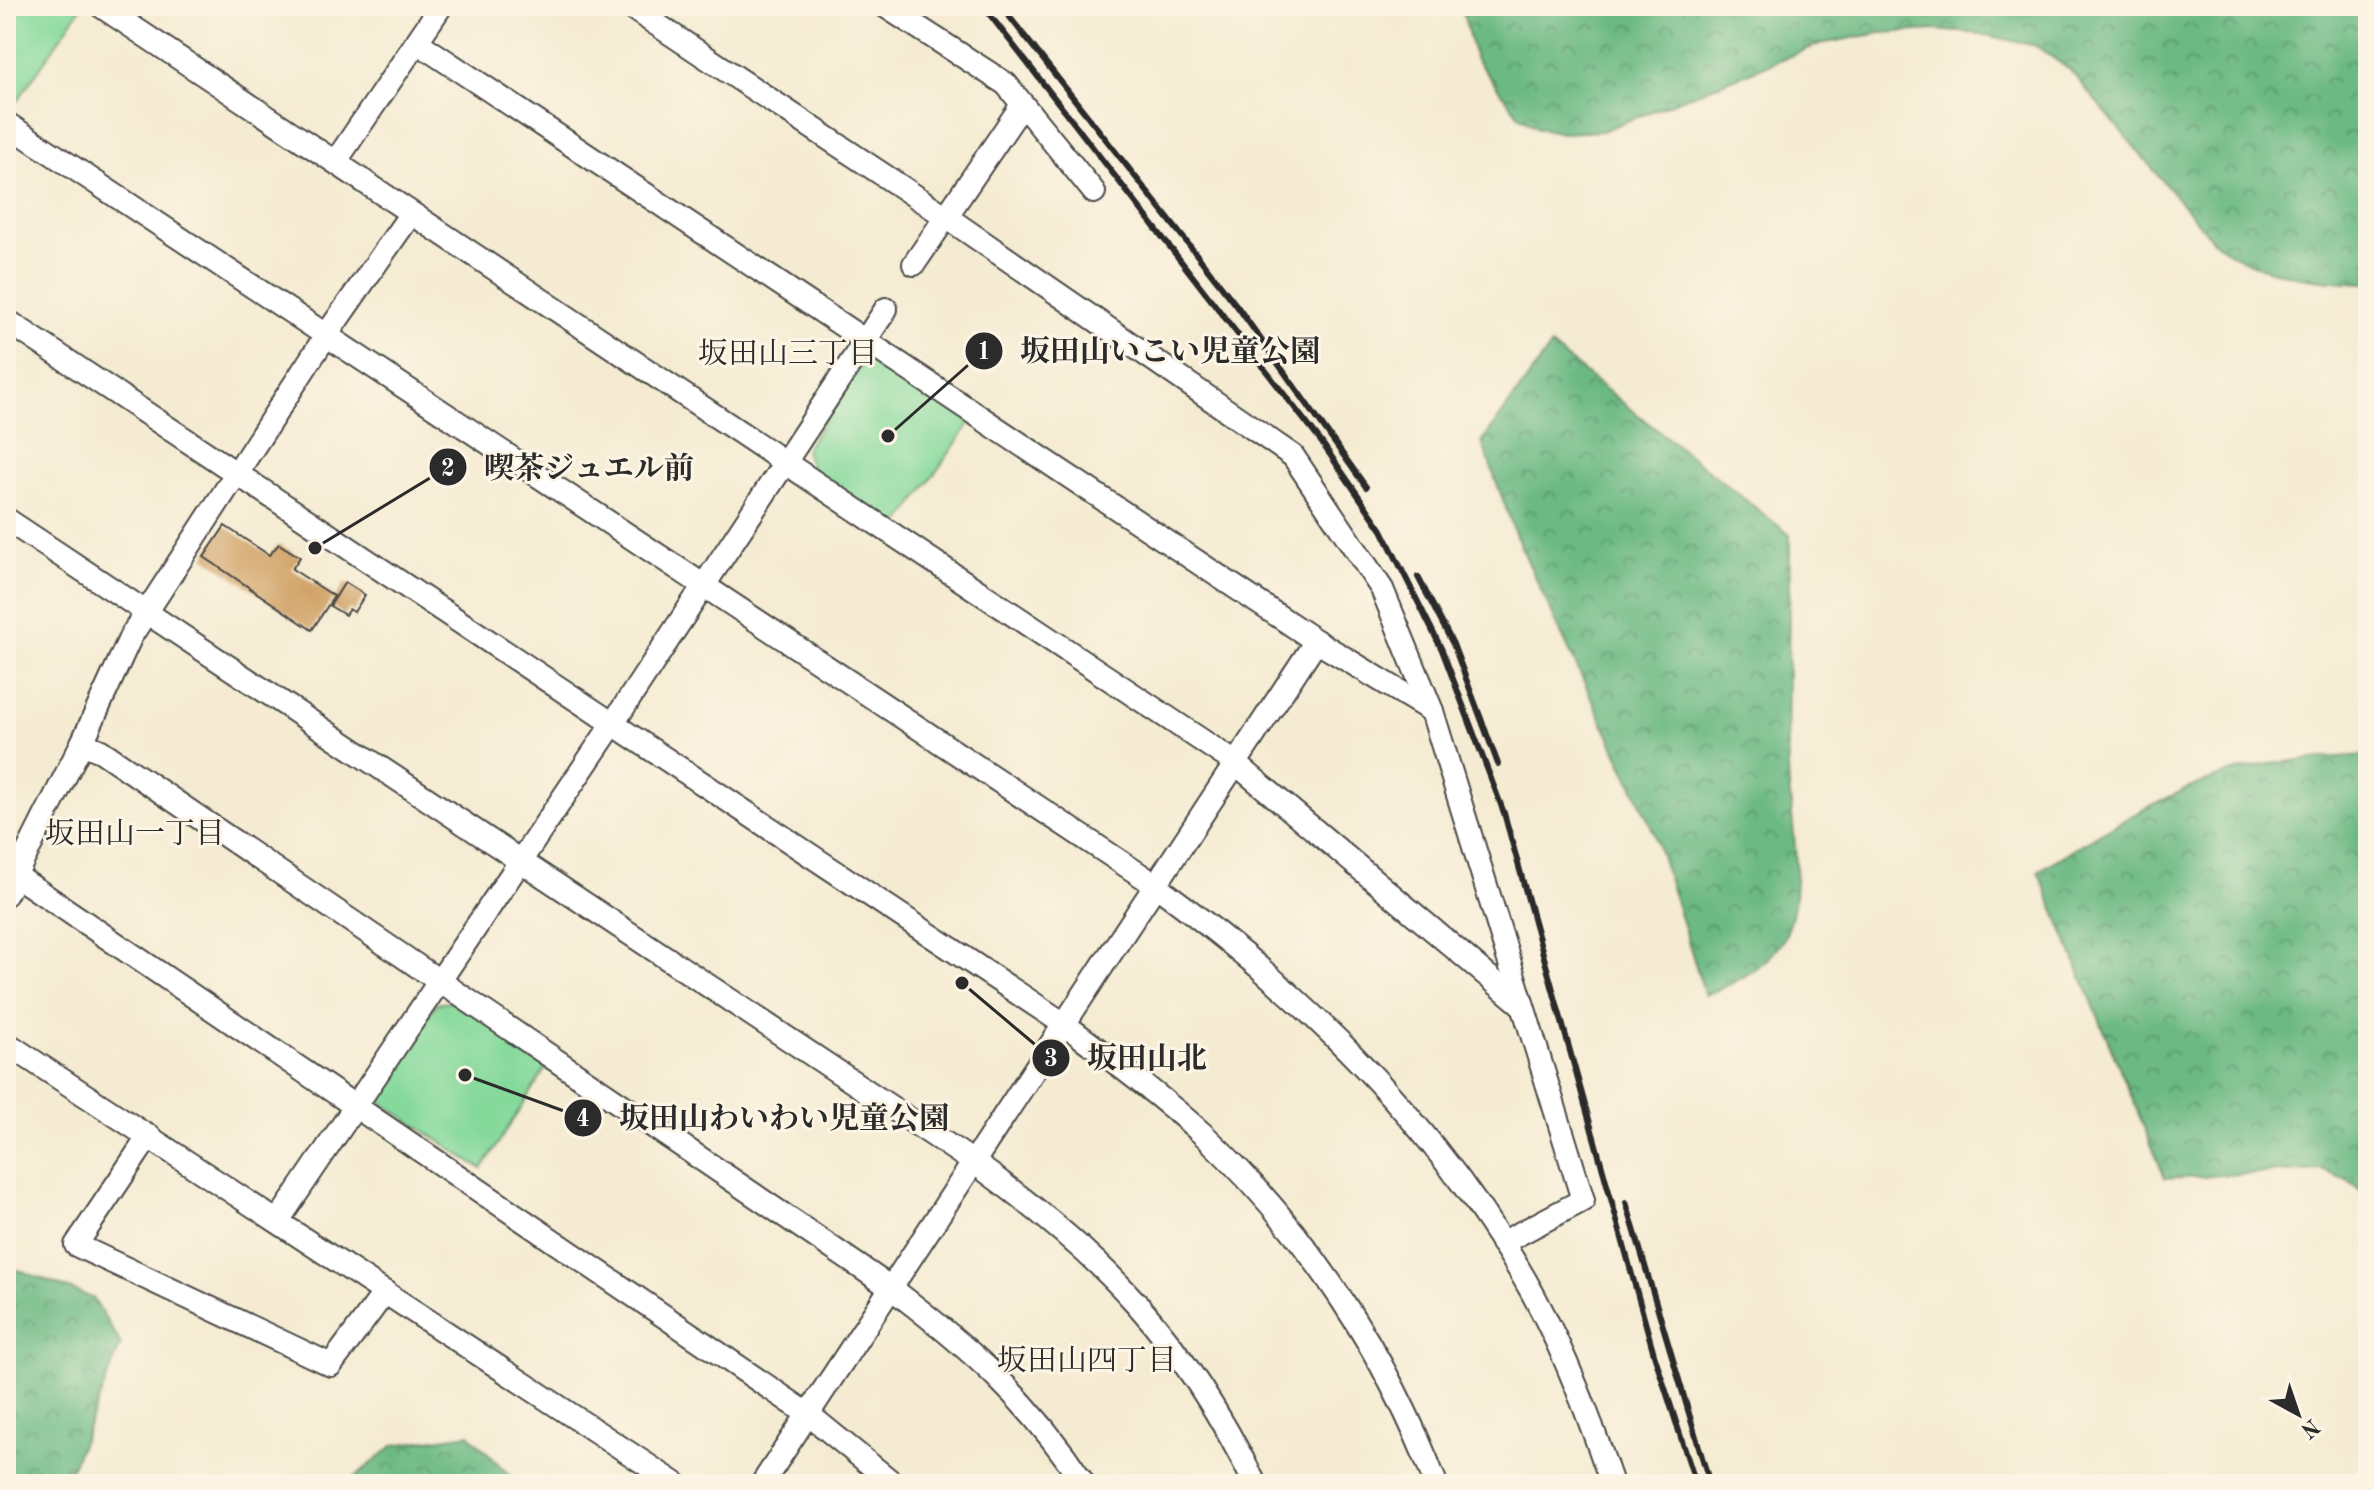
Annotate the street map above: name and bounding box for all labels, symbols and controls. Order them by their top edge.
callout: 坂田山いこい児童公園 [964,324,1336,378]
text: 坂田山いこい児童公園 [1020,335,1320,368]
district label: 坂田山三丁目 [698,338,878,370]
text: 1 [977,341,991,365]
callout: 喫茶ジュエル前 [428,440,710,494]
text: 喫茶ジュエル前 [484,452,694,485]
text: 2 [441,458,455,482]
district label: 坂田山一丁目 [45,818,225,850]
callout: 坂田山北 [1031,1031,1223,1085]
text: 坂田山北 [1087,1042,1207,1075]
text: 3 [1044,1048,1058,1072]
callout: 坂田山わいわい児童公園 [563,1091,965,1145]
text: 坂田山わいわい児童公園 [619,1102,949,1135]
text: 4 [576,1108,590,1132]
district label: 坂田山四丁目 [997,1345,1177,1377]
north arrow [2258,1374,2338,1454]
text: N [2296,1414,2323,1442]

